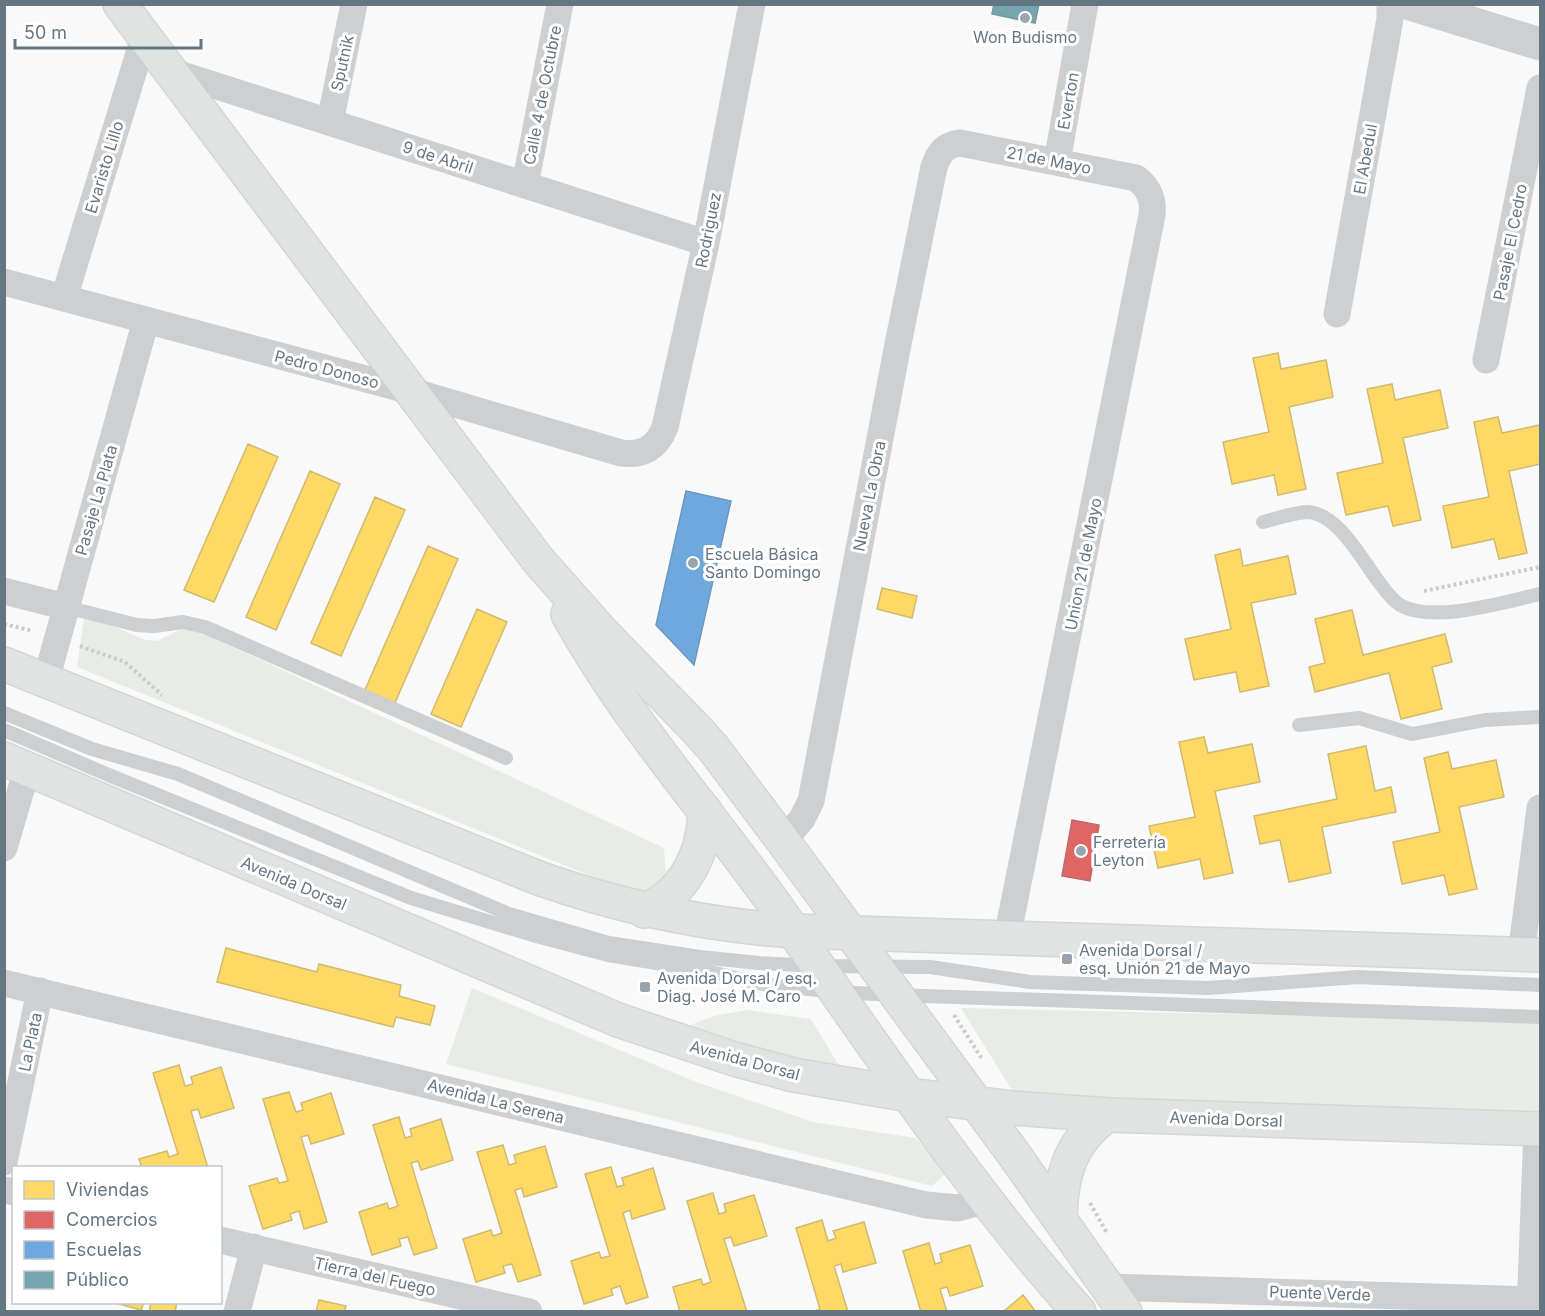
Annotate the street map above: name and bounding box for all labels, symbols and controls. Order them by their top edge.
marker: Won Budismo [1018,11,1032,25]
scale bar [15,12,201,50]
text: 50 m [24,22,67,43]
street label: Calle 4 de Octubre [519,24,565,166]
place label: Won Budismo [973,27,1077,47]
street label: Sputnik [326,33,358,93]
street label: Everton [1053,71,1083,131]
street label: Evaristo Lillo [80,118,128,216]
street label: El Abedul [1349,122,1381,196]
street label: 9 de Abril [400,136,476,178]
street label: 21 de Mayo [1005,142,1093,178]
street label: Pasaje El Cedro [1489,182,1531,302]
street label: Rodriguez [691,190,725,270]
street label: Pedro Donoso [273,345,381,393]
street label: Nueva La Obra [848,439,890,553]
street label: Pasaje La Plata [71,442,121,558]
street label: Union 21 de Mayo [1060,496,1106,632]
place label: Escuela Básica Santo Domingo [705,544,821,582]
marker: Escuela Básica Santo Domingo [686,556,700,570]
place label: Ferretería Leyton [1093,832,1166,870]
marker: Ferretería Leyton [1074,844,1088,858]
street label: Avenida Dorsal [238,852,350,914]
place label: Avenida Dorsal / esq. Unión 21 de Mayo [1079,940,1250,978]
marker: Avenida Dorsal / esq. Unión 21 de Mayo [1060,952,1074,966]
place label: Avenida Dorsal / esq. Diag. José M. Caro [657,968,817,1006]
marker: Avenida Dorsal / esq. Diag. José M. Caro [638,980,652,994]
street label: La Plata [14,1011,46,1073]
street label: Avenida Dorsal [688,1036,802,1084]
street label: Avenida La Serena [426,1074,566,1128]
street label: Avenida Dorsal [1169,1107,1283,1131]
legend [12,1166,222,1304]
text: Viviendas [66,1179,149,1200]
text: Comercios [66,1209,158,1230]
text: Escuelas [66,1239,142,1260]
street label: Tierra del Fuego [312,1252,438,1300]
text: Público [66,1269,129,1290]
street label: Puente Verde [1269,1281,1371,1305]

